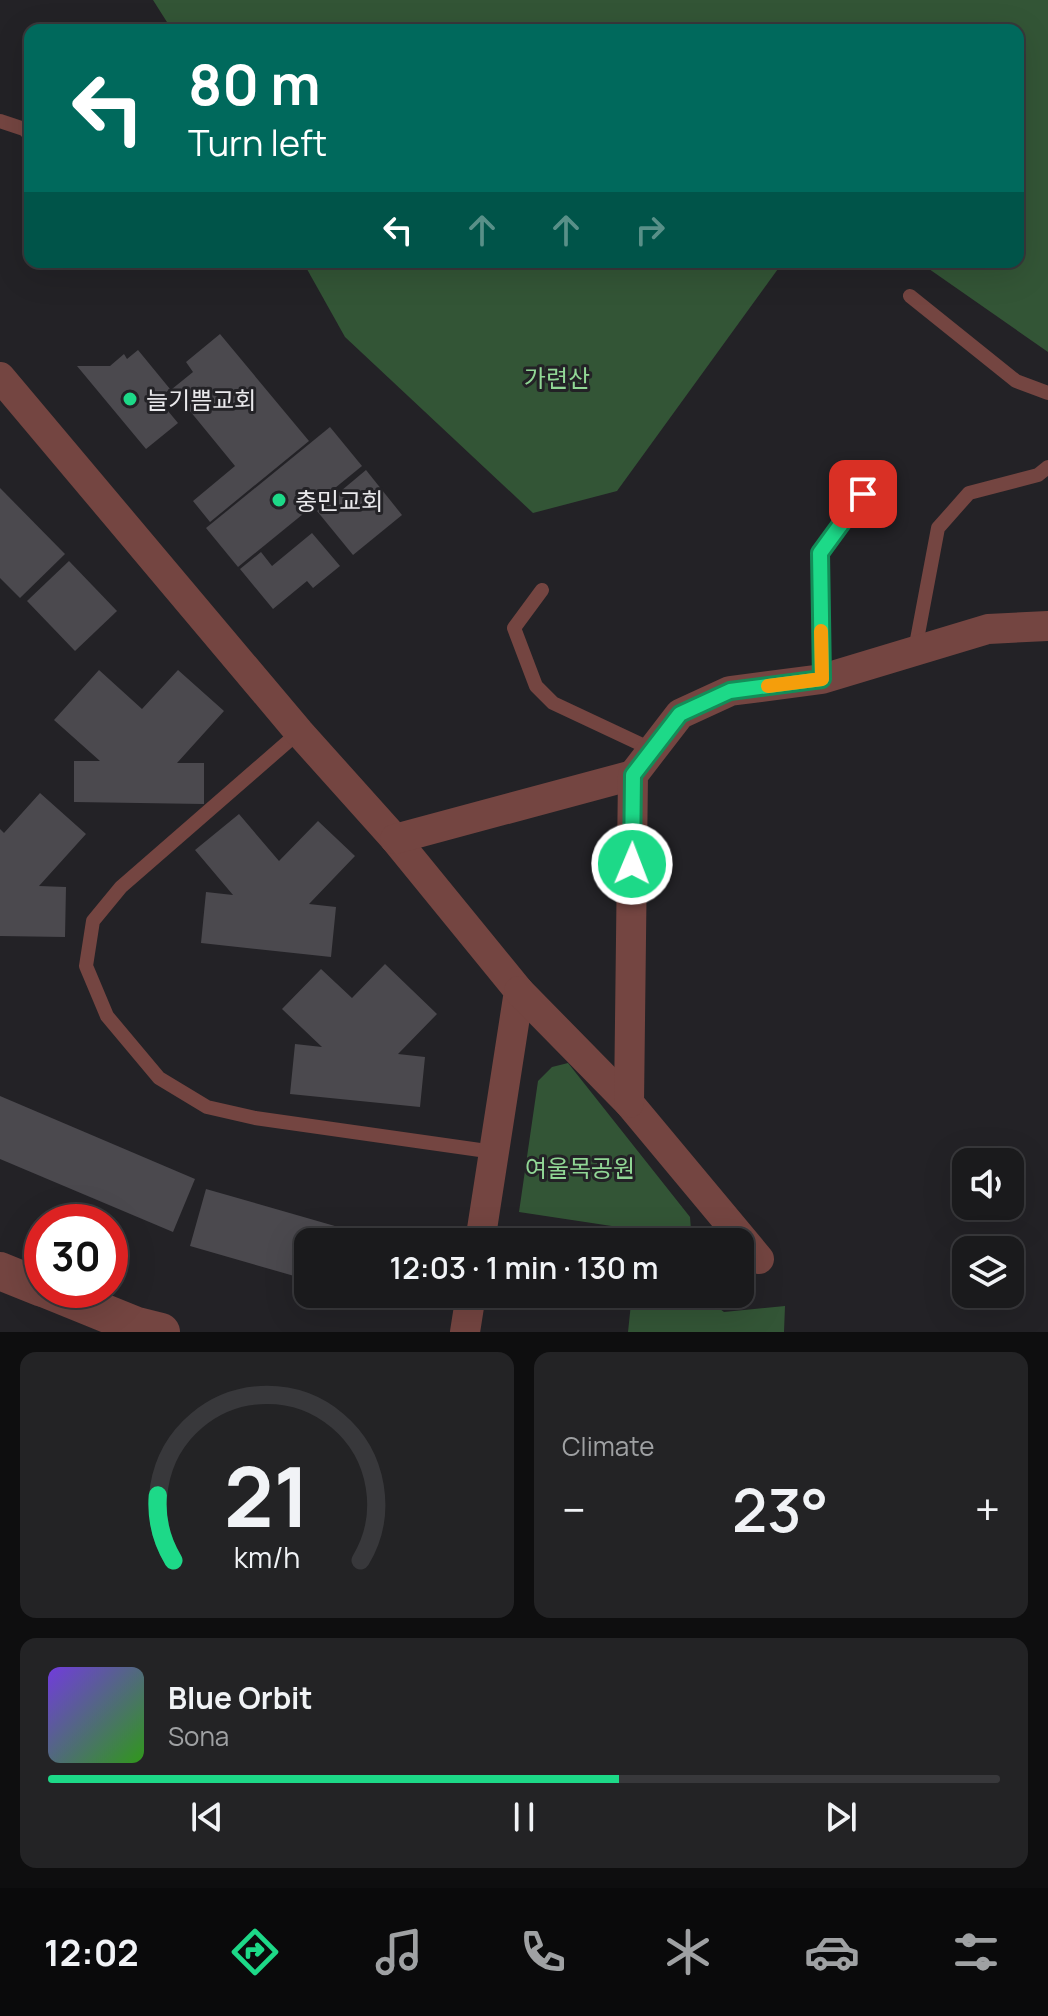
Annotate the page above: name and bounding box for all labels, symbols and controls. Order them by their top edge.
text: 80 m [188,45,321,122]
icon: left [56,56,160,160]
text: Turn left [188,118,327,167]
icon: left [376,208,420,252]
icon: ahead [460,208,504,252]
icon: ahead [544,208,588,252]
icon: right [628,208,672,252]
park label: 가련산 [524,361,590,394]
place label: 늘기쁨교회 [146,383,256,416]
marker: 늘기쁨교회 [121,390,139,408]
pin [829,460,897,528]
icon: arrive [841,472,885,516]
place label: 충민교회 [295,484,383,517]
marker: 충민교회 [270,491,288,509]
position arrow [590,822,674,906]
map controls [952,1148,1024,1308]
button: sound [952,1148,1024,1220]
park label: 여울목공원 [525,1151,635,1184]
speed limit sign: 30 [24,1204,128,1308]
button: layers [952,1236,1024,1308]
text: 12:03 · 1 min · 130 m [390,1247,658,1288]
text: Climate [562,1428,654,1464]
text: 21 [224,1438,310,1552]
text: 23° [732,1468,828,1550]
text: − [562,1479,586,1539]
text: + [975,1479,1000,1539]
text: km/h [234,1538,300,1577]
text: Blue Orbit [168,1677,313,1718]
text: Sona [168,1718,229,1754]
icon: previous [185,1795,229,1839]
icon: pause [502,1795,546,1839]
icon: next [819,1795,863,1839]
icon: directions [227,1924,283,1980]
icon: music [371,1924,427,1980]
icon: phone [515,1924,571,1980]
icon: climate [660,1924,716,1980]
icon: car [804,1924,860,1980]
icon: filters [948,1924,1004,1980]
text: 12:02 [44,1928,139,1977]

